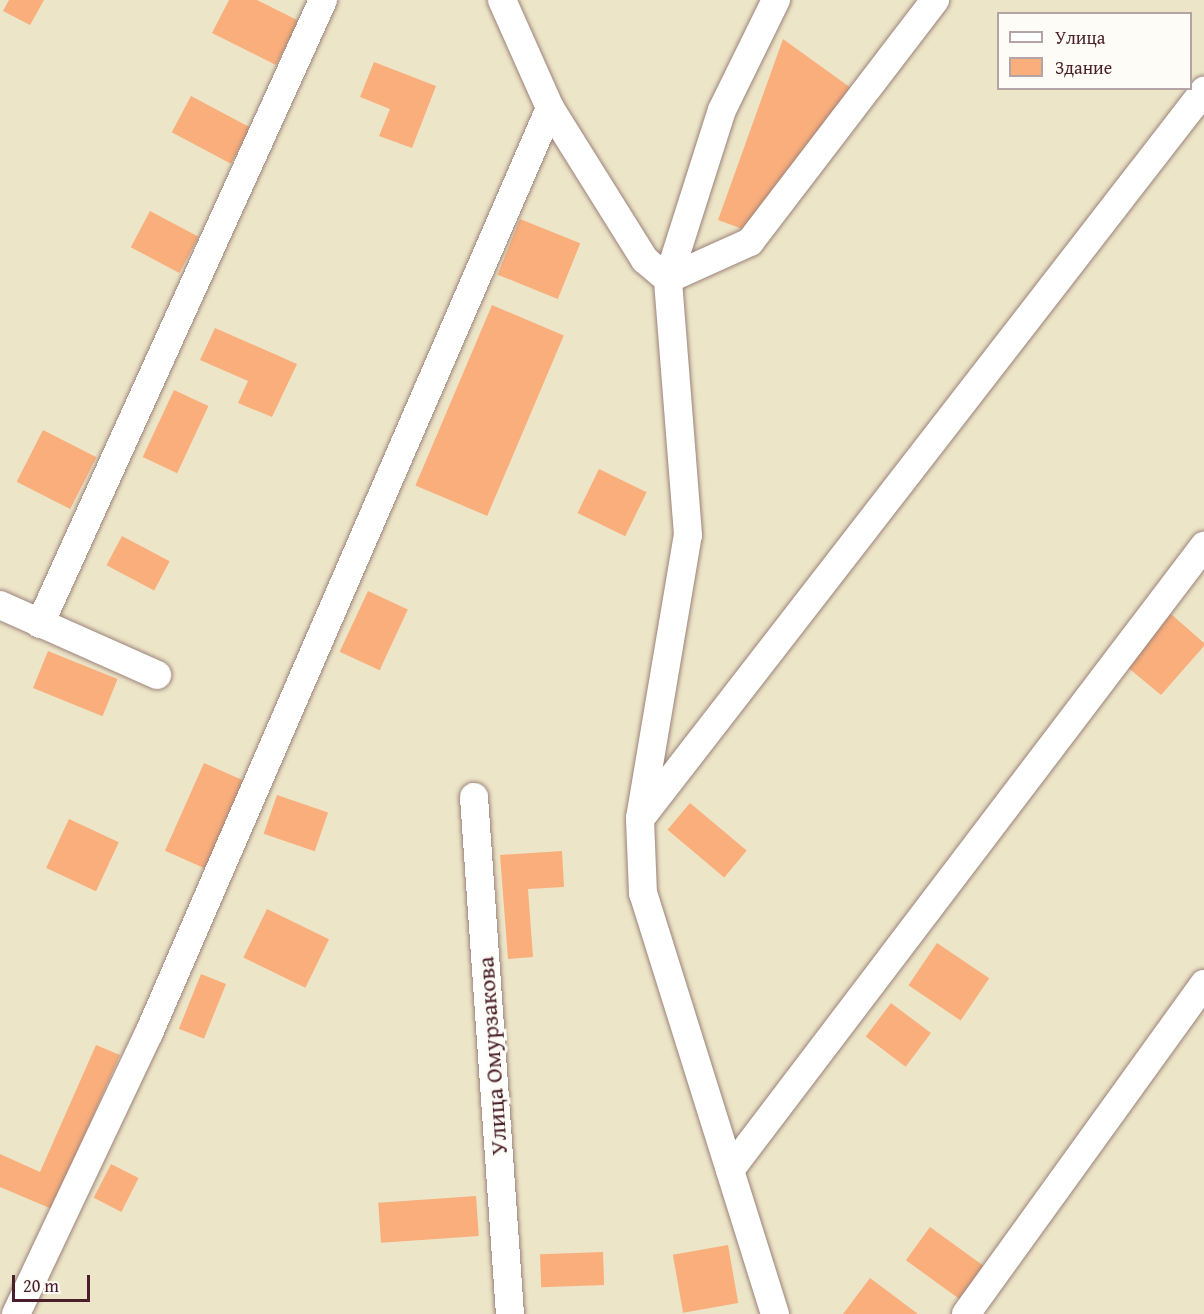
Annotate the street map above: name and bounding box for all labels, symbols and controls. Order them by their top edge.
legend [997,12,1192,90]
text: Улица [1055,24,1105,51]
text: Здание [1055,54,1112,81]
street label: Улица Омурзакова [471,956,513,1156]
scale bar [15,1263,93,1301]
text: 20 m [23,1272,59,1299]

